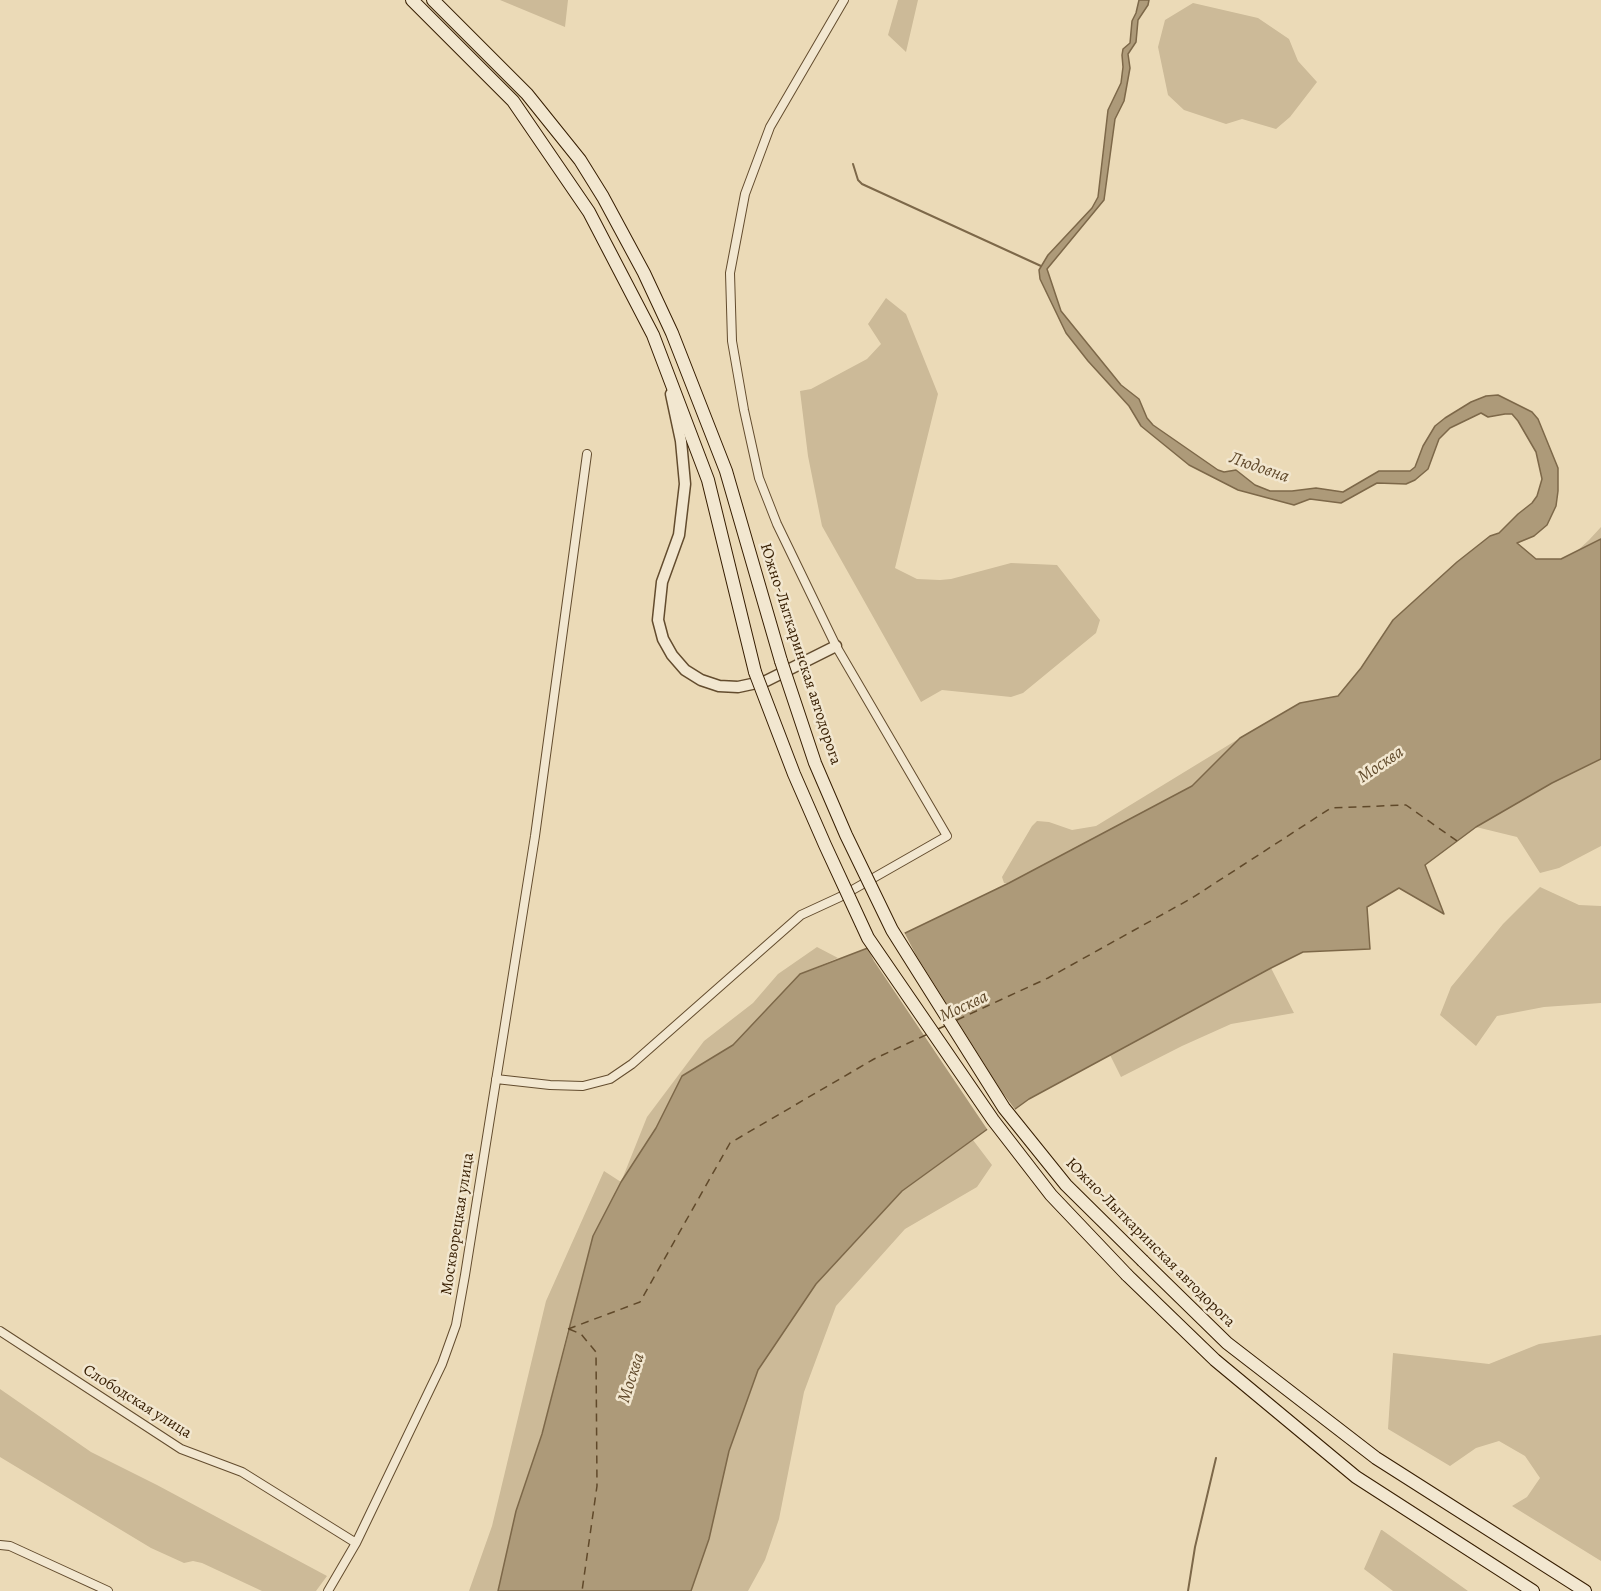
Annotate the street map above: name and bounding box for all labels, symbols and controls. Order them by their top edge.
water label: Людовна [1226,448,1292,488]
street label: Южно-Лыткаринская автодорога [755,541,845,767]
water label: Москва [1354,742,1408,788]
water label: Москва [936,986,992,1028]
street label: Москворецкая улица [437,1151,479,1297]
street label: Южно-Лыткаринская автодорога [1061,1154,1239,1332]
water label: Москва [614,1350,650,1406]
street label: Слободская улица [79,1361,195,1443]

